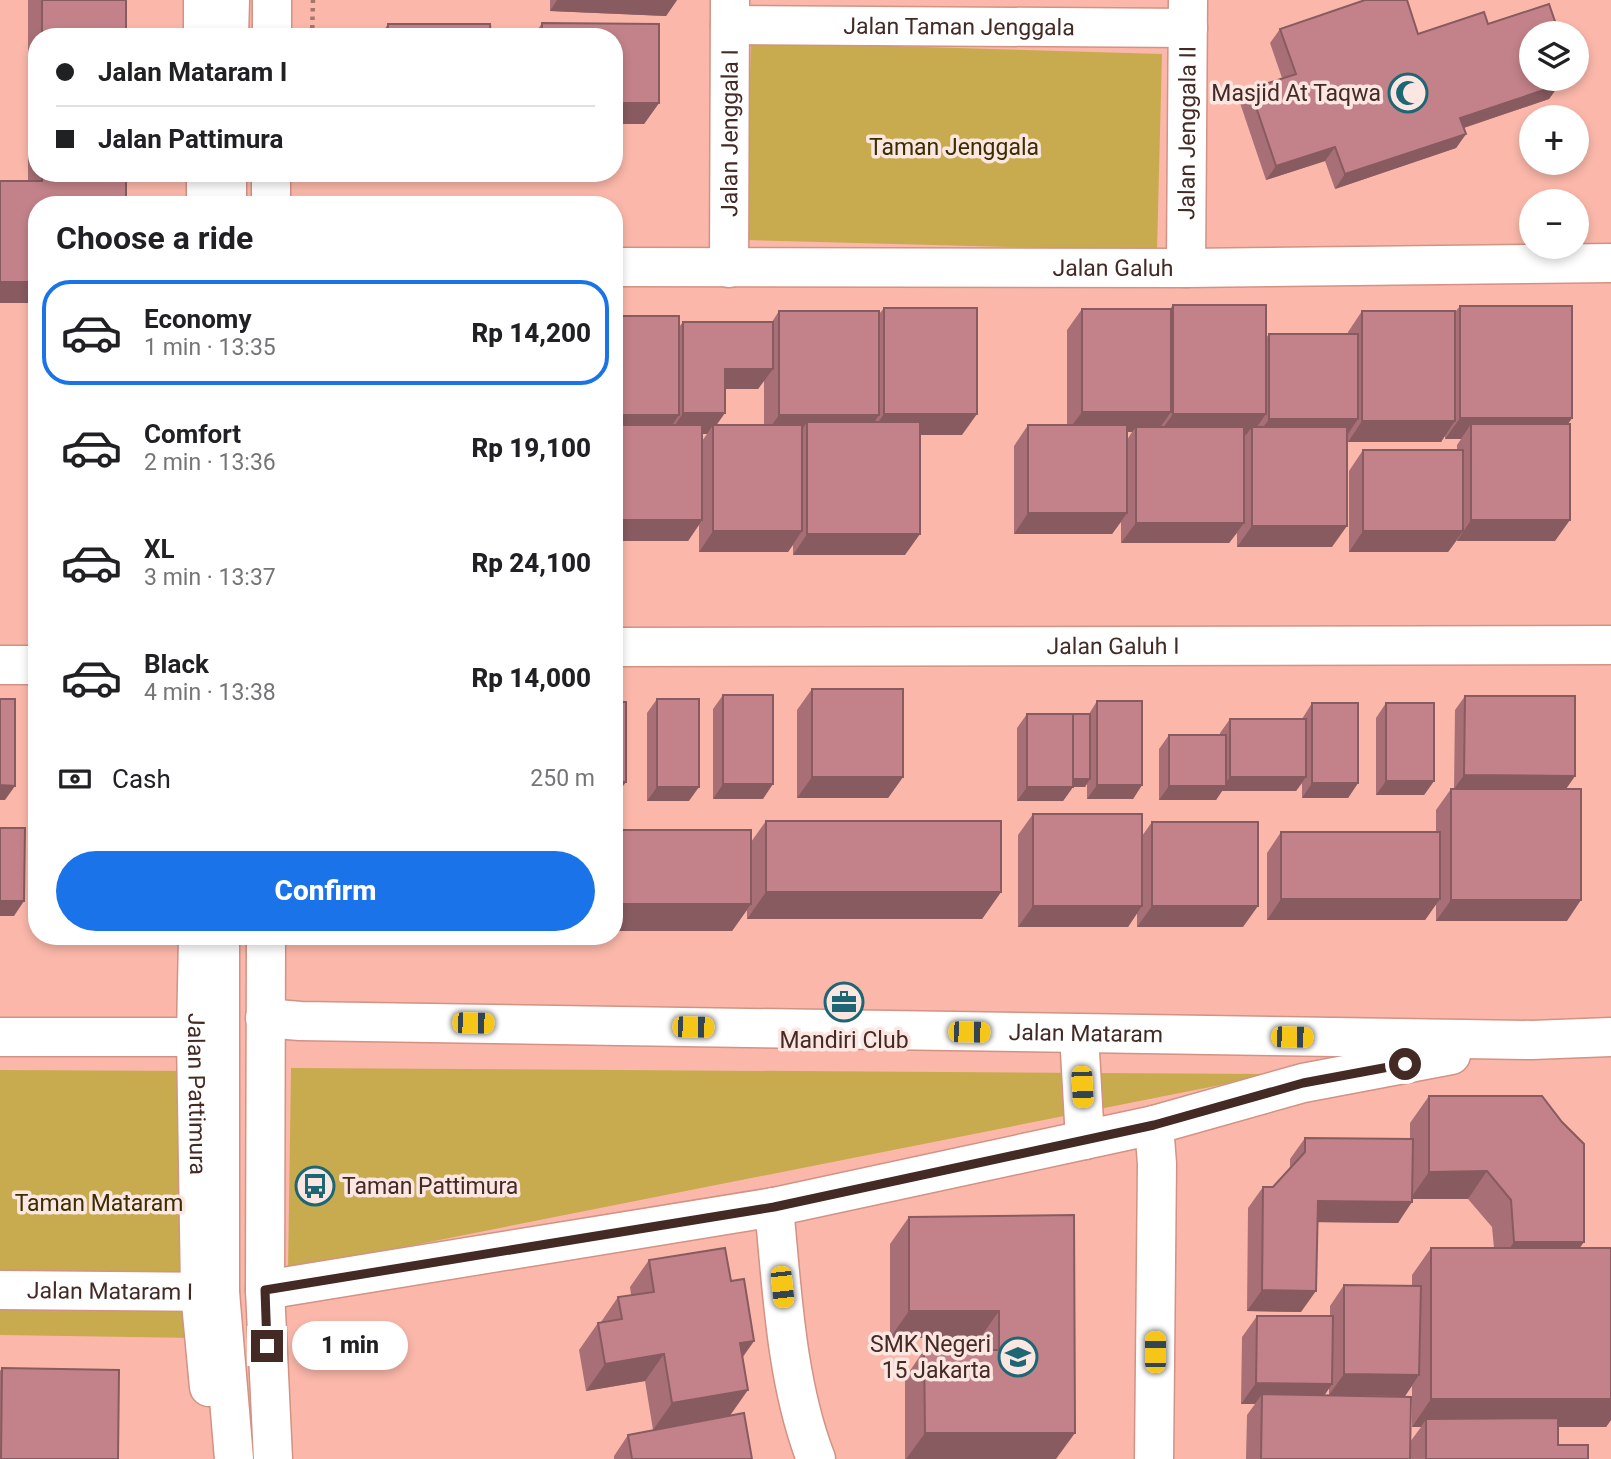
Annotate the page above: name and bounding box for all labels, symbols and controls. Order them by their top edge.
street label: Jalan Taman Jenggala [843,13,1075,41]
map controls [1519,21,1589,259]
button: layers [1519,21,1589,91]
street label: Jalan Jenggala II [1173,46,1202,220]
street label: Jalan Jenggala I [716,49,744,217]
text: Jalan Mataram I [98,57,287,87]
mosque icon: Masjid At Taqwa [1387,72,1429,114]
place label: Masjid At Taqwa [1211,80,1381,107]
button: + [1519,105,1589,175]
text: Jalan Pattimura [98,124,283,154]
park label: Taman Jenggala [869,134,1039,161]
button: − [1519,189,1589,259]
text: Choose a ride [56,219,253,257]
street label: Jalan Galuh [1053,255,1173,282]
icon: car [60,301,123,364]
text: Economy [144,304,251,334]
text: Rp 14,200 [471,318,591,348]
text: 1 min · 13:35 [144,334,276,361]
icon: car [60,416,123,479]
text: Comfort [144,419,241,449]
text: Rp 19,100 [471,433,591,463]
text: 2 min · 13:36 [144,449,276,476]
icon: car [60,531,123,594]
text: XL [144,534,175,564]
text: Rp 24,100 [471,548,591,578]
text: 3 min · 13:37 [144,564,276,591]
street label: Jalan Galuh I [1047,633,1179,660]
icon: car [60,646,123,709]
text: Black [144,649,209,679]
text: Rp 14,000 [471,663,591,693]
text: 4 min · 13:38 [144,679,276,706]
icon: cash [56,760,94,798]
text: Cash [112,764,171,794]
text: 250 m [530,765,595,792]
button: Confirm [56,851,595,931]
office icon: Mandiri Club [823,981,865,1023]
car [452,1012,495,1034]
street label: Jalan Pattimura [182,1013,211,1175]
car [672,1016,715,1038]
street label: Jalan Mataram [1008,1019,1163,1048]
car [948,1021,991,1043]
car [1271,1026,1314,1048]
place label: Mandiri Club [779,1027,909,1054]
route start [1389,1048,1421,1080]
car [1071,1065,1094,1109]
bus stop icon: Taman Pattimura [294,1165,336,1207]
place label: Taman Pattimura [342,1173,518,1200]
park label: Taman Mataram [15,1190,183,1217]
car [770,1265,795,1309]
street label: Jalan Mataram I [27,1277,193,1306]
callout: 1 min [292,1322,407,1370]
route end [251,1330,283,1362]
place label: SMK Negeri 15 Jakarta [870,1331,991,1384]
car [1145,1331,1166,1373]
text: 1 min [321,1332,379,1359]
school or university icon: SMK Negeri 15 Jakarta [997,1336,1039,1378]

